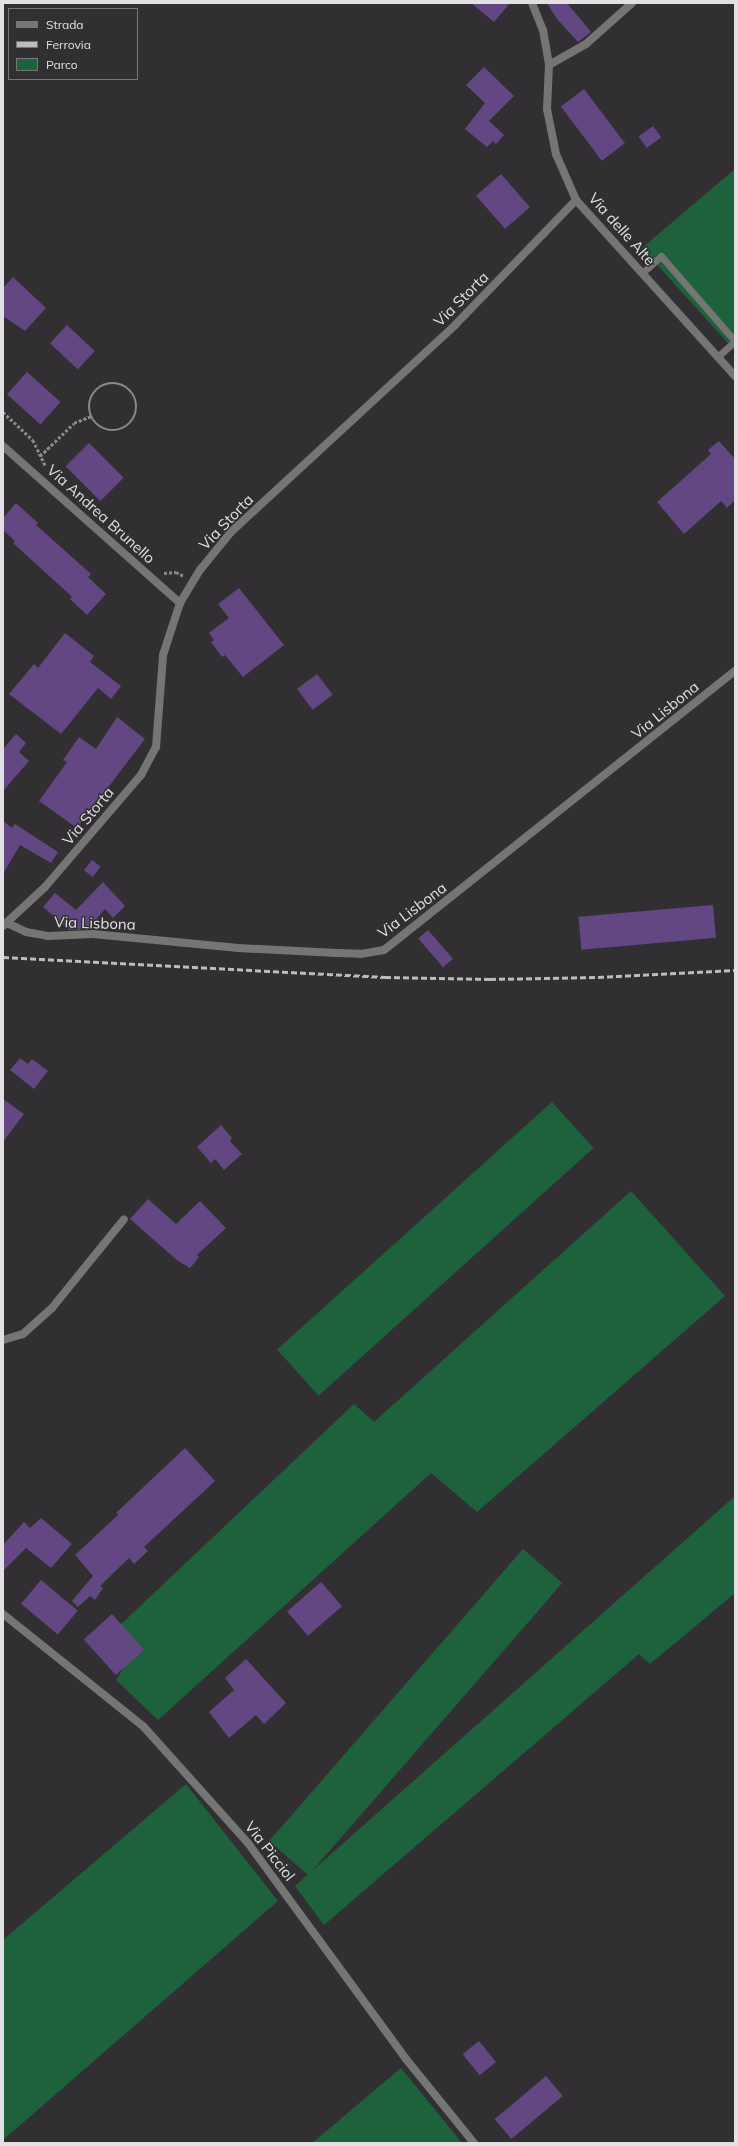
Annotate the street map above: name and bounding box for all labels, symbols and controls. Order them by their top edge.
legend [8,8,138,80]
text: Strada [46,17,84,32]
text: Ferrovia [46,37,91,52]
text: Parco [46,57,78,72]
street label: Via delle Alte [585,189,659,269]
street label: Via Storta [430,268,492,330]
street label: Via Andrea Brunello [43,461,159,567]
street label: Via Storta [195,491,257,553]
street label: Via Lisbona [628,677,702,743]
street label: Via Storta [59,783,117,849]
street label: Via Lisbona [374,878,450,942]
street label: Via Lisbona [54,913,136,933]
street label: Via Picciol [241,1818,299,1884]

